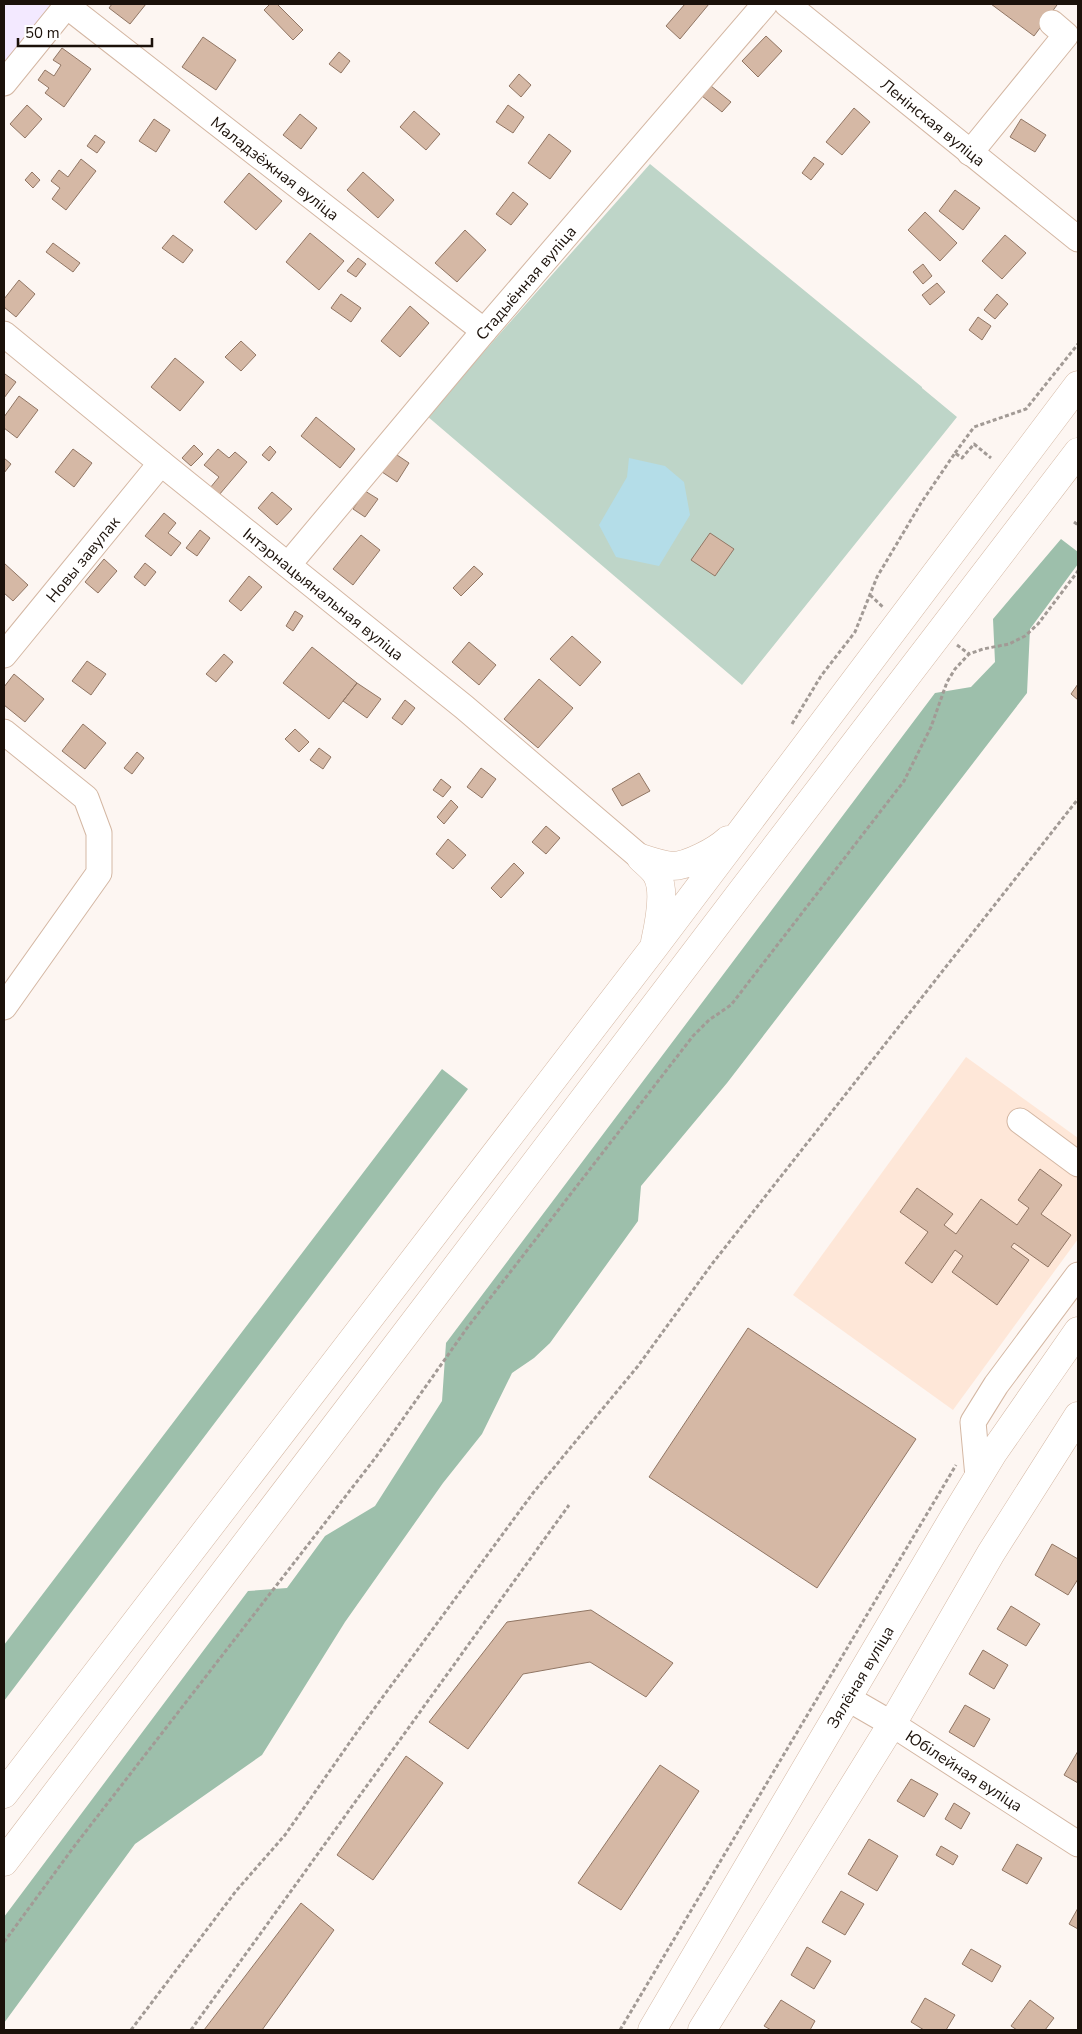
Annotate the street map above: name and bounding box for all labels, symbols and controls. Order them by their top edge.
scale bar [18,15,151,47]
text: 50 m [25,23,60,43]
street label: Ленінская вуліца [876,74,990,172]
street label: Маладзёжная вуліца [206,112,344,226]
street label: Стадыённая вуліца [471,221,582,345]
street label: Новы завулак [41,511,125,607]
street label: Інтэрнацыянальная вуліца [238,523,408,666]
street label: Зялёная вуліца [822,1622,900,1733]
street label: Юбілейная вуліца [901,1726,1026,1817]

